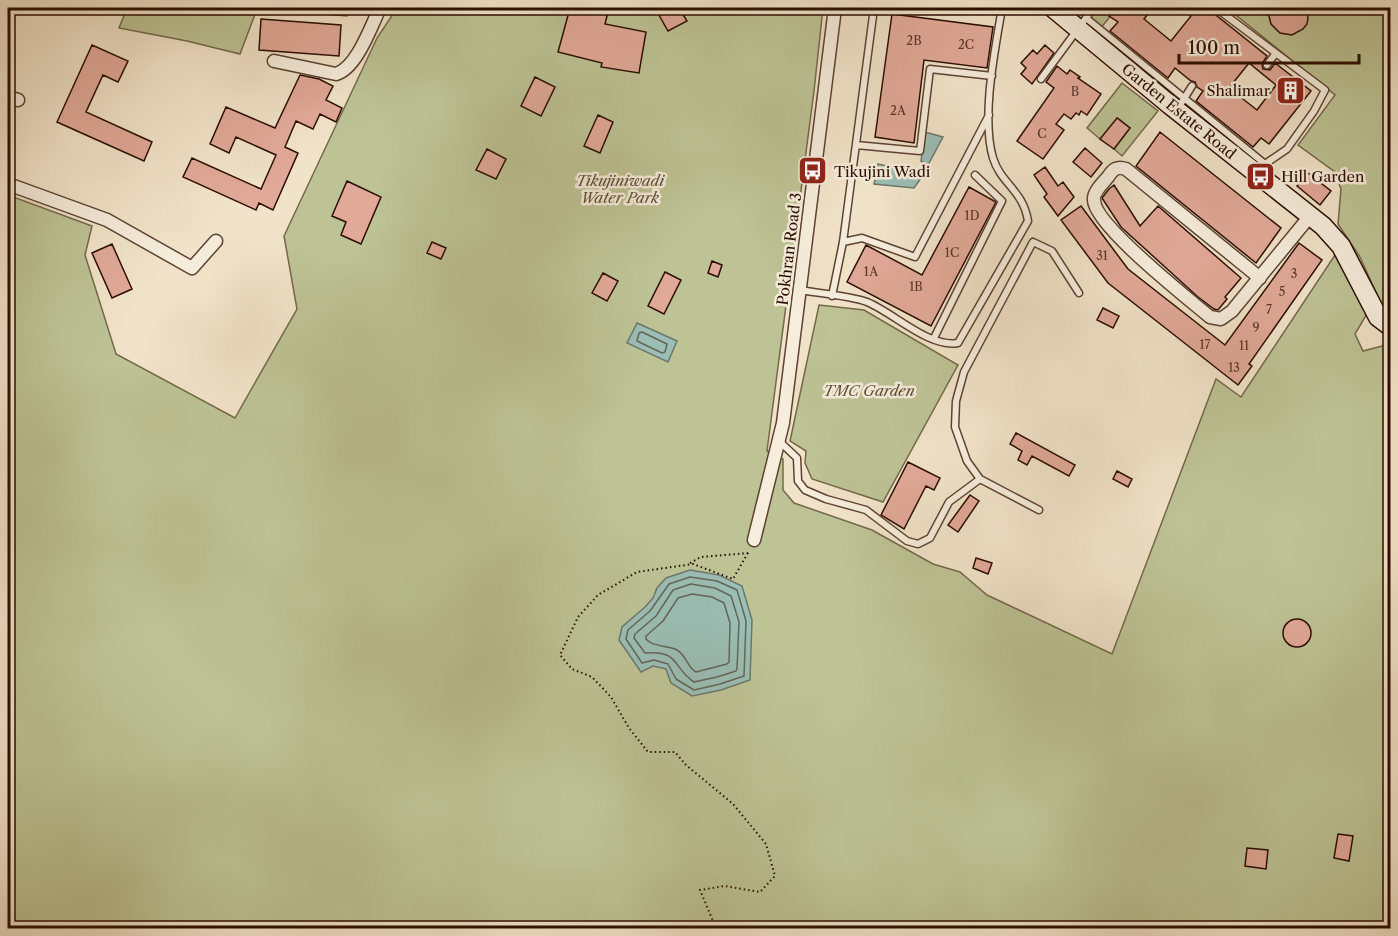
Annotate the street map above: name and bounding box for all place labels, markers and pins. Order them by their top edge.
building icon: Shalimar [1275,74,1307,106]
place label: Shalimar [1206,81,1271,100]
bus stop icon: Tikujini Wadi [797,155,829,187]
bus stop icon: Hill Garden [1244,160,1276,192]
place label: Tikujini Wadi [834,162,931,181]
place label: Hill Garden [1281,167,1365,186]

